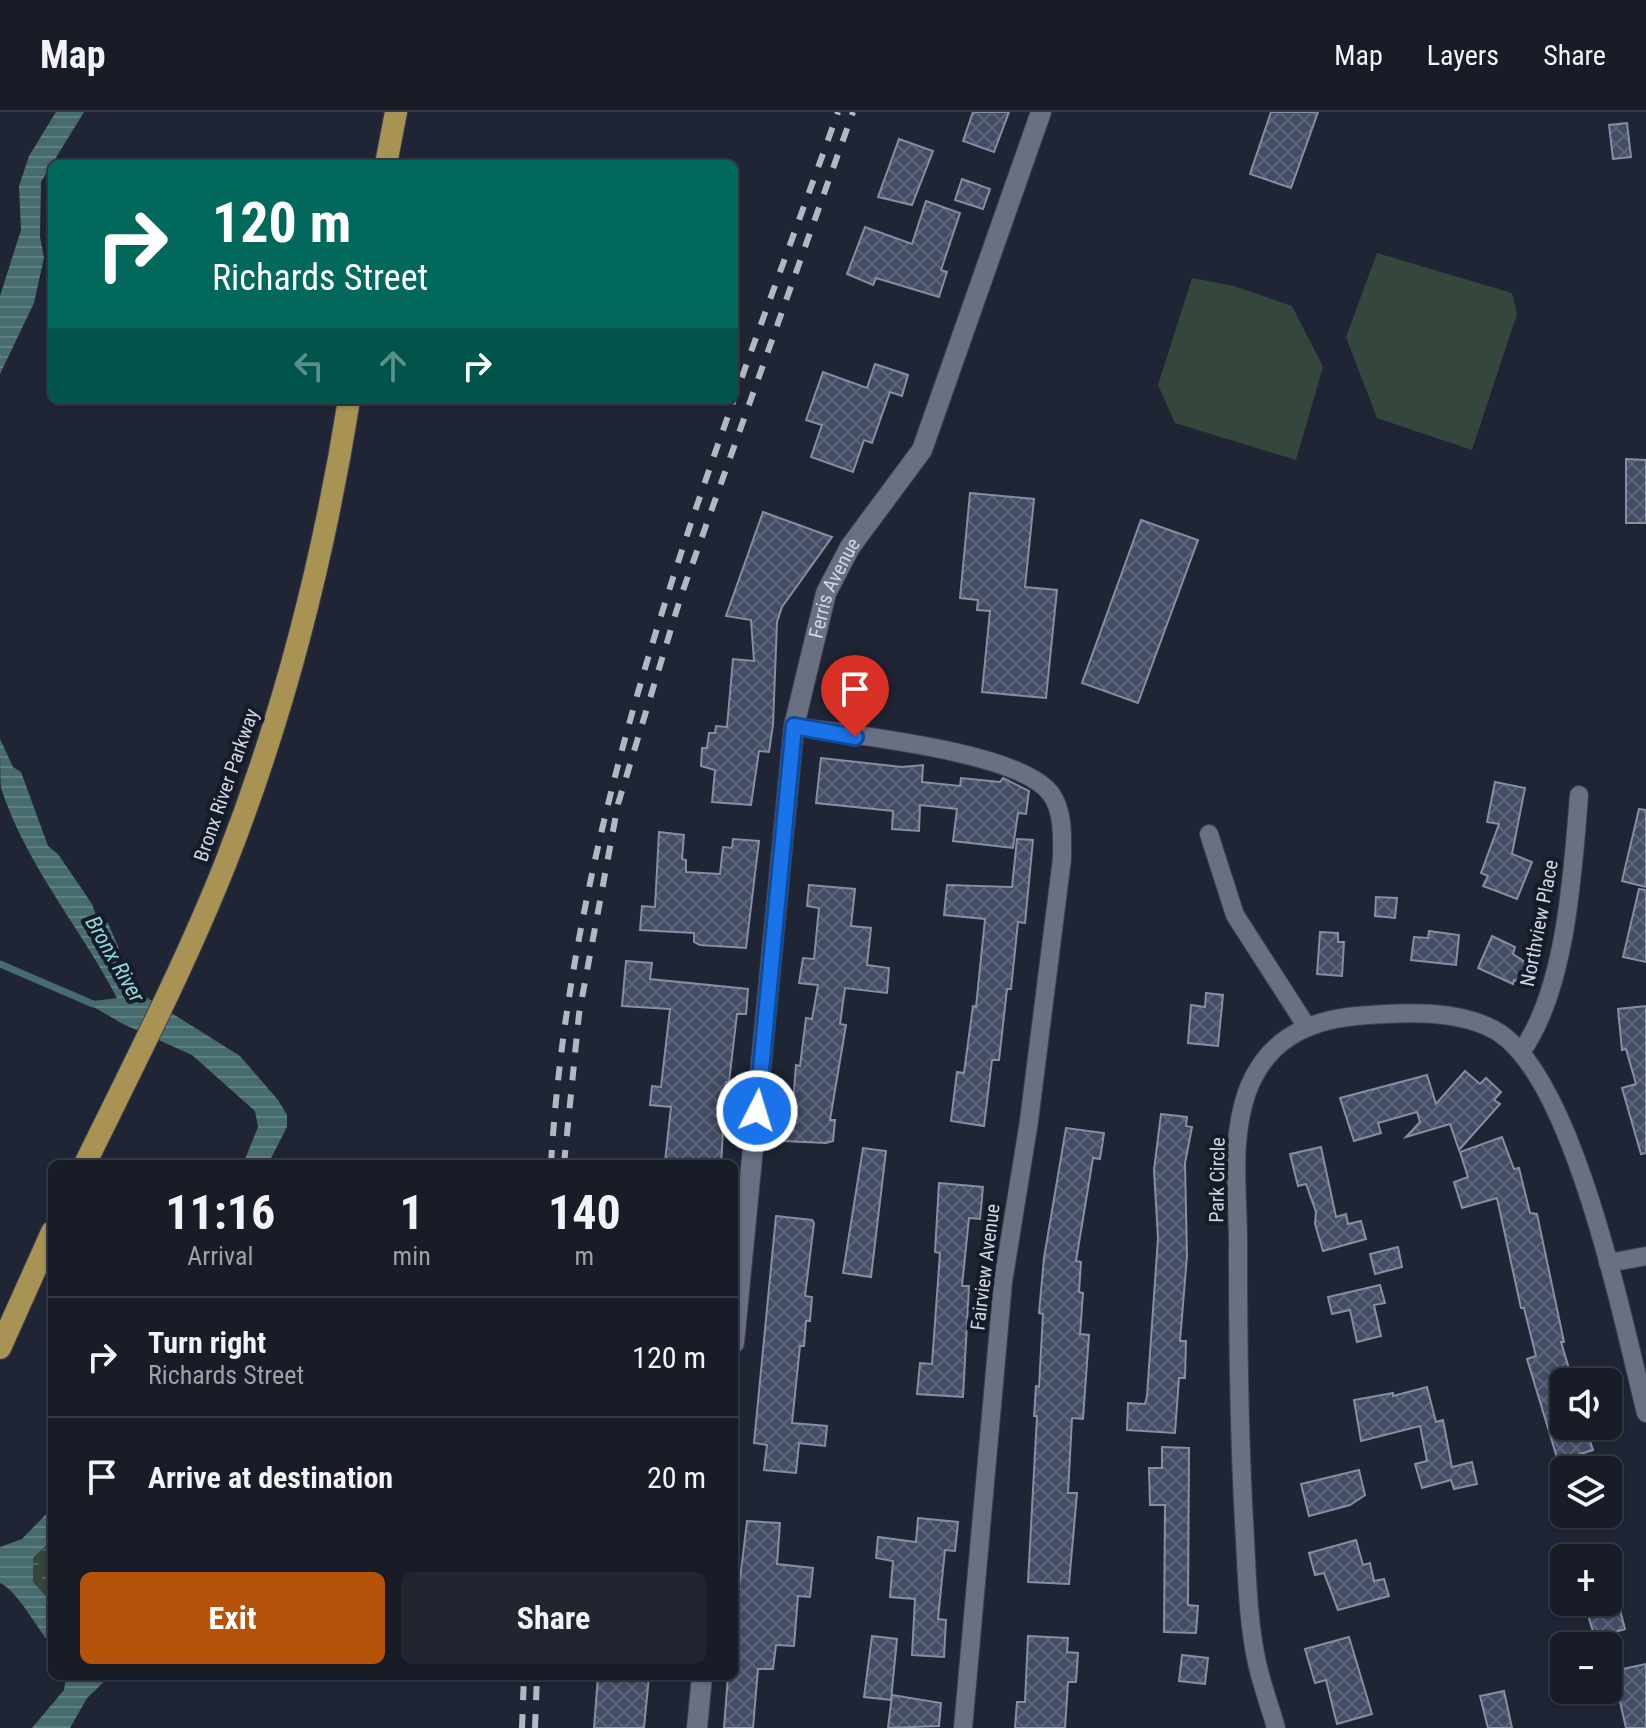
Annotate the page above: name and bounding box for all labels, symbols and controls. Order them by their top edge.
text: Map [40,33,106,77]
text: Map [1334,39,1383,72]
text: Layers [1427,39,1499,72]
text: Share [1543,39,1606,72]
text: 120 m [212,190,351,256]
icon: right [80,192,184,296]
text: Richards Street [212,257,428,299]
icon: left [287,344,331,388]
icon: ahead [371,344,415,388]
icon: right [455,344,499,388]
street label: Ferris Avenue [804,533,865,641]
pin [821,655,889,737]
icon: arrive [833,667,877,711]
street label: Bronx River Parkway [189,705,263,865]
street label: Northview Place [1515,858,1563,988]
water label: Bronx River [80,912,150,1007]
position arrow [715,1069,799,1153]
street label: Park Circle [1204,1137,1230,1223]
text: 11:16 [165,1184,275,1241]
text: 1 [400,1184,424,1241]
text: 140 [548,1184,621,1241]
street label: Fairview Avenue [965,1202,1005,1332]
text: Arrival [187,1241,253,1271]
text: min [393,1241,431,1271]
text: m [575,1241,594,1271]
text: Turn right [148,1325,266,1360]
icon: right [80,1335,124,1379]
text: 120 m [632,1340,706,1375]
text: Richards Street [148,1360,304,1390]
map controls [1550,1368,1622,1704]
button: sound [1550,1368,1622,1440]
icon: arrive [80,1455,124,1499]
button: layers [1550,1456,1622,1528]
text: Arrive at destination [148,1460,393,1495]
text: 20 m [647,1460,706,1495]
button: + [1550,1544,1622,1616]
button: Exit [80,1572,385,1664]
button: Share [401,1572,706,1664]
button: − [1550,1632,1622,1704]

